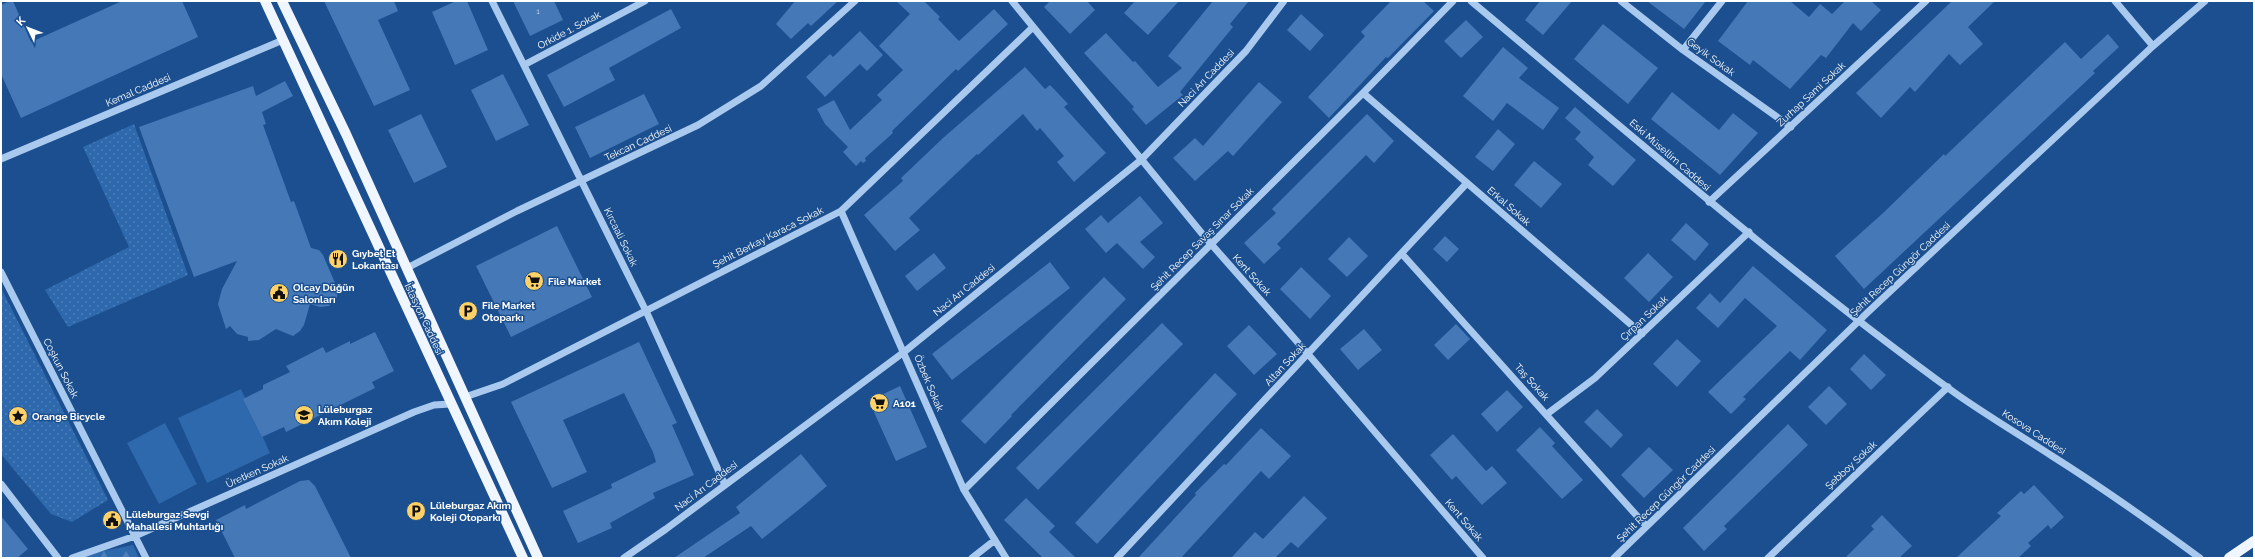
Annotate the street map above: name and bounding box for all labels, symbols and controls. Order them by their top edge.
house number: 1 [536,6,540,16]
north arrow [8,8,48,48]
street label: Orkide 1. Sokak [536,8,603,51]
text: K [14,14,29,29]
street label: Geyik Sokak [1685,36,1738,78]
street label: Naci Arı Caddesi [1176,47,1236,109]
street label: Zurhap Sami Sokak [1775,59,1848,128]
street label: Kemal Caddesi [104,71,172,109]
street label: Eski Müsellim Caddesi [1627,117,1713,193]
street label: Tekcan Caddesi [603,123,673,163]
street label: Erkal Sokak [1485,184,1533,228]
street label: Şehit Recep Savaş Sınar Sokak [1148,185,1256,293]
street label: Şehit Berkay Karaca Sokak [711,204,826,270]
street label: Kırcaali Sokak [602,206,640,269]
street label: Şehit Recep Güngör Caddesi [1848,220,1952,318]
restaurant icon: Gıybet Et Lokantası [327,248,349,270]
place label: Gıybet Et Lokantası [352,248,398,271]
street label: Kent Sokak [1231,252,1274,298]
street label: Naci Arı Caddesi [931,262,997,318]
supermarket icon: File Market [523,270,545,292]
place label: File Market [548,276,601,287]
street label: İstasyon Caddesi [403,281,445,357]
public building icon: Olcay Düğün Salonları [268,282,290,304]
place label: Olcay Düğün Salonları [293,282,354,305]
street label: Çırpan Sokak [1618,293,1670,343]
parking icon: File Market Otoparkı [457,300,479,322]
place label: File Market Otoparkı [482,300,535,323]
street label: Coşkun Sokak [41,336,81,400]
street label: Altan Sokak [1262,340,1308,388]
street label: Özbek Sokak [912,353,946,414]
street label: Taş Sokak [1513,361,1552,403]
supermarket icon: A101 [868,392,890,414]
place label: A101 [893,398,916,409]
school or university icon: Lüleburgaz Akım Koleji [293,404,315,426]
place label: Lüleburgaz Akım Koleji [318,404,373,427]
place icon: Orange Bicycle [7,405,29,427]
street label: Kosova Caddesi [2000,407,2068,457]
place label: Orange Bicycle [32,411,105,422]
street label: Şebboy Sokak [1823,438,1879,491]
street label: Şehit Recep Güngör Caddesi [1614,444,1718,544]
street label: Üretken Sokak [224,452,291,490]
street label: Naci Arı Caddesi [672,459,740,513]
street label: Kent Sokak [1443,497,1486,544]
parking icon: Lüleburgaz Akım Koleji Otoparkı [405,500,427,522]
place label: Lüleburgaz Akım Koleji Otoparkı [430,500,511,523]
public building icon: Lüleburgaz Sevgi Mahallesi Muhtarlığı [101,509,123,531]
place label: Lüleburgaz Sevgi Mahallesi Muhtarlığı [126,509,223,532]

